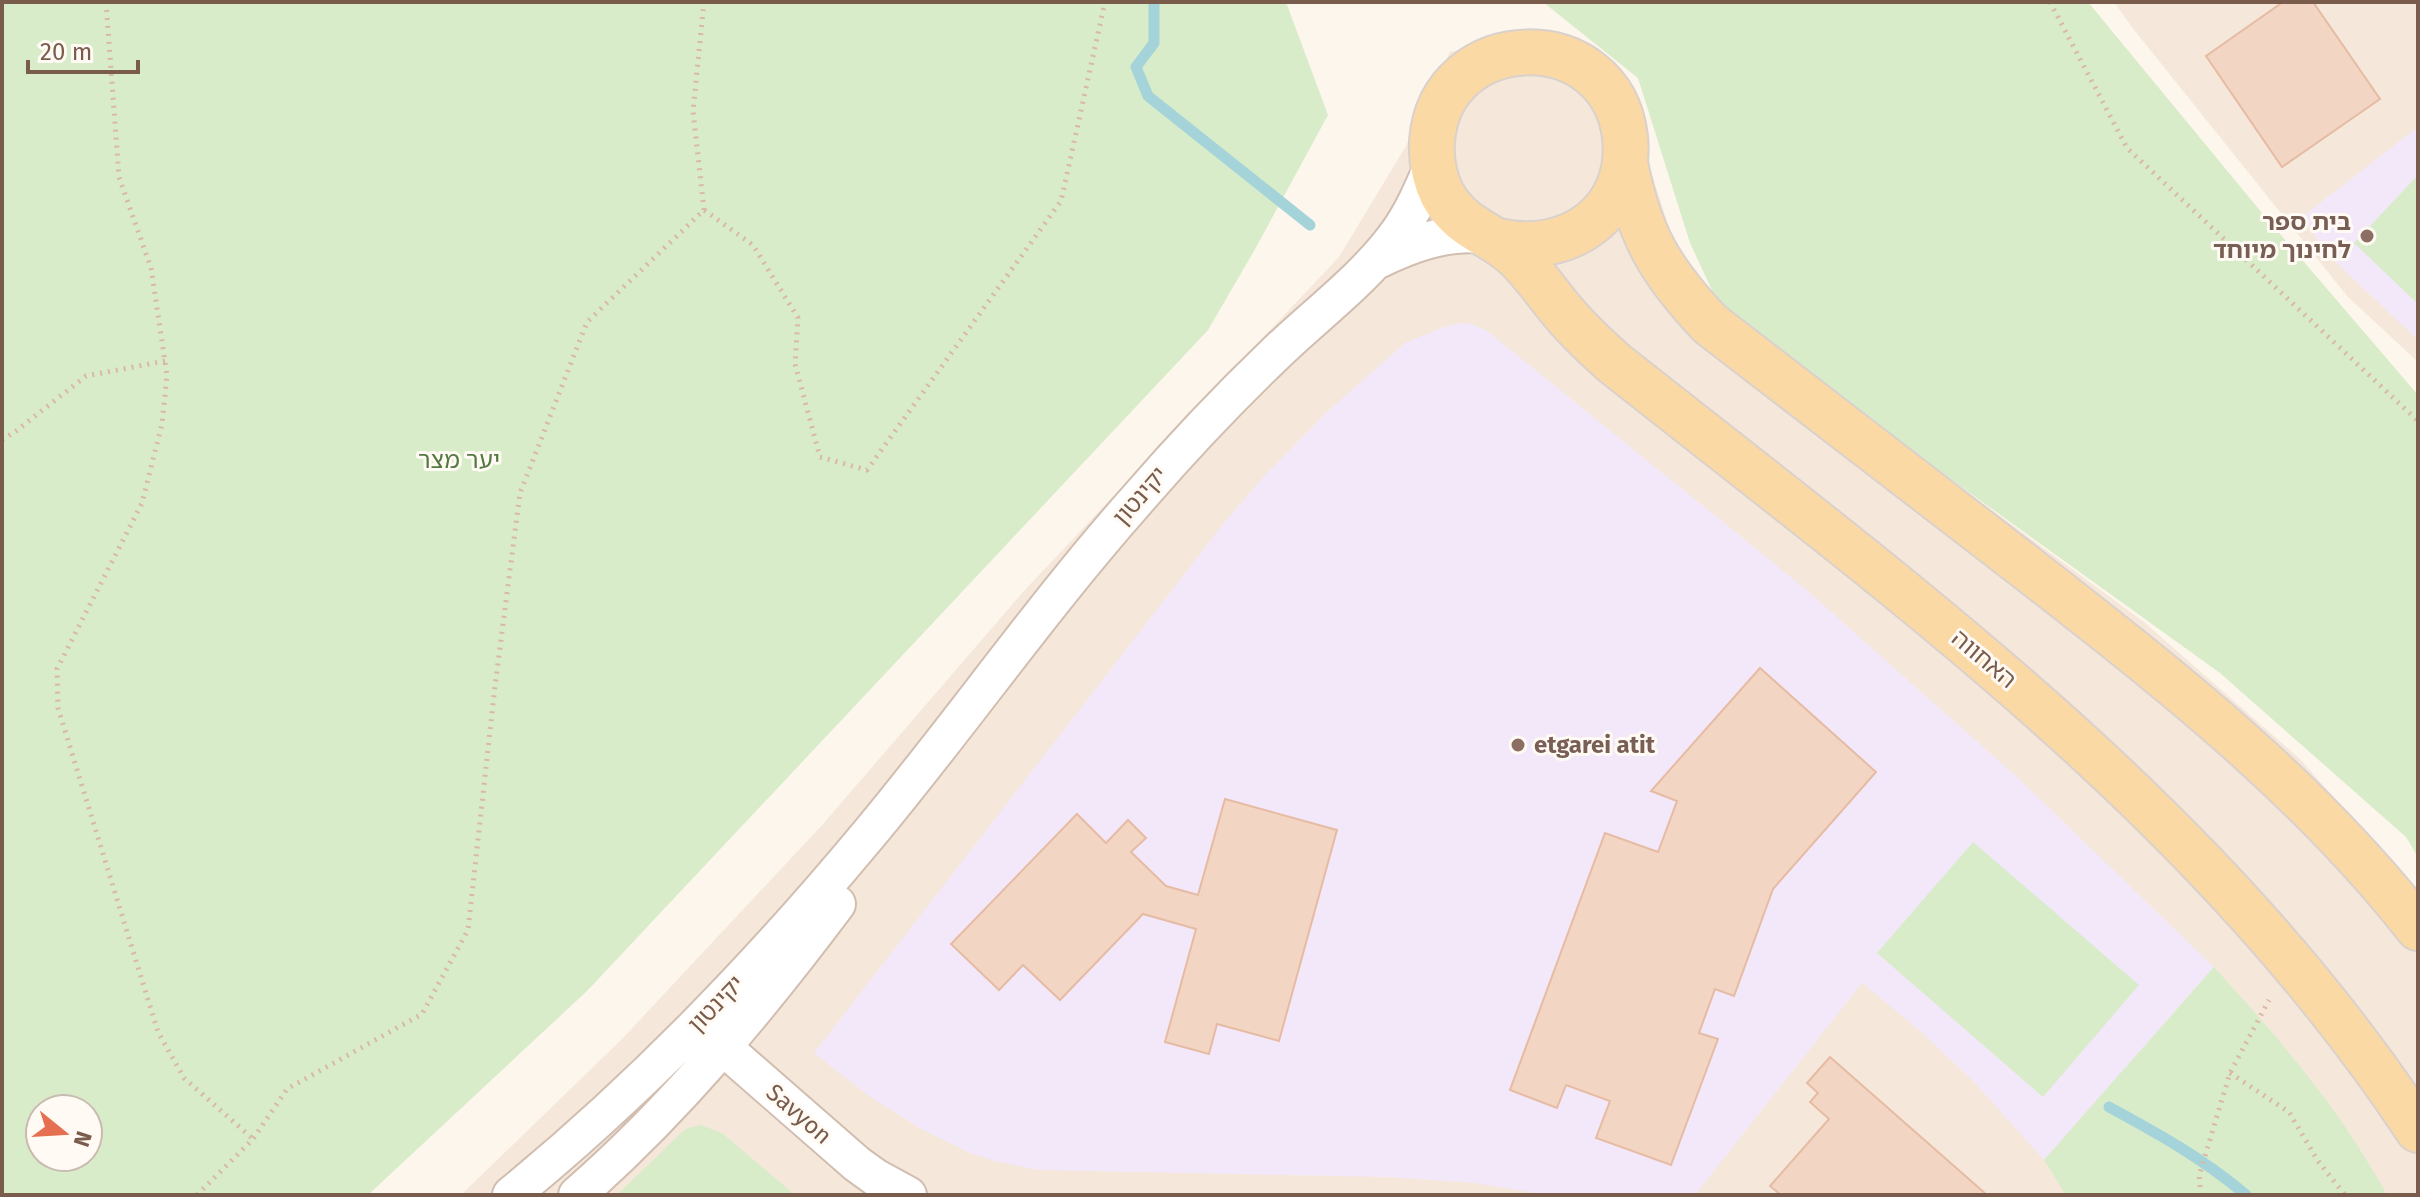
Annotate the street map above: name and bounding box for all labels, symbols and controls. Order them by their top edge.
scale bar [28,24,138,74]
text: 20 m [40,38,92,66]
place label: בית ספר לחינוך מיוחד [2213,208,2351,264]
marker: בית ספר לחינוך מיוחד [2358,227,2376,245]
park label: יער מצר [418,446,500,474]
street label: יקינטון [1107,461,1173,531]
street label: האחווה [1946,624,2022,694]
place label: etgarei atit [1534,731,1656,759]
marker: etgarei atit [1509,736,1527,754]
street label: יקינטון [682,970,750,1038]
street label: Savyon [761,1078,837,1150]
north arrow [24,1093,104,1173]
text: N [67,1128,98,1150]

